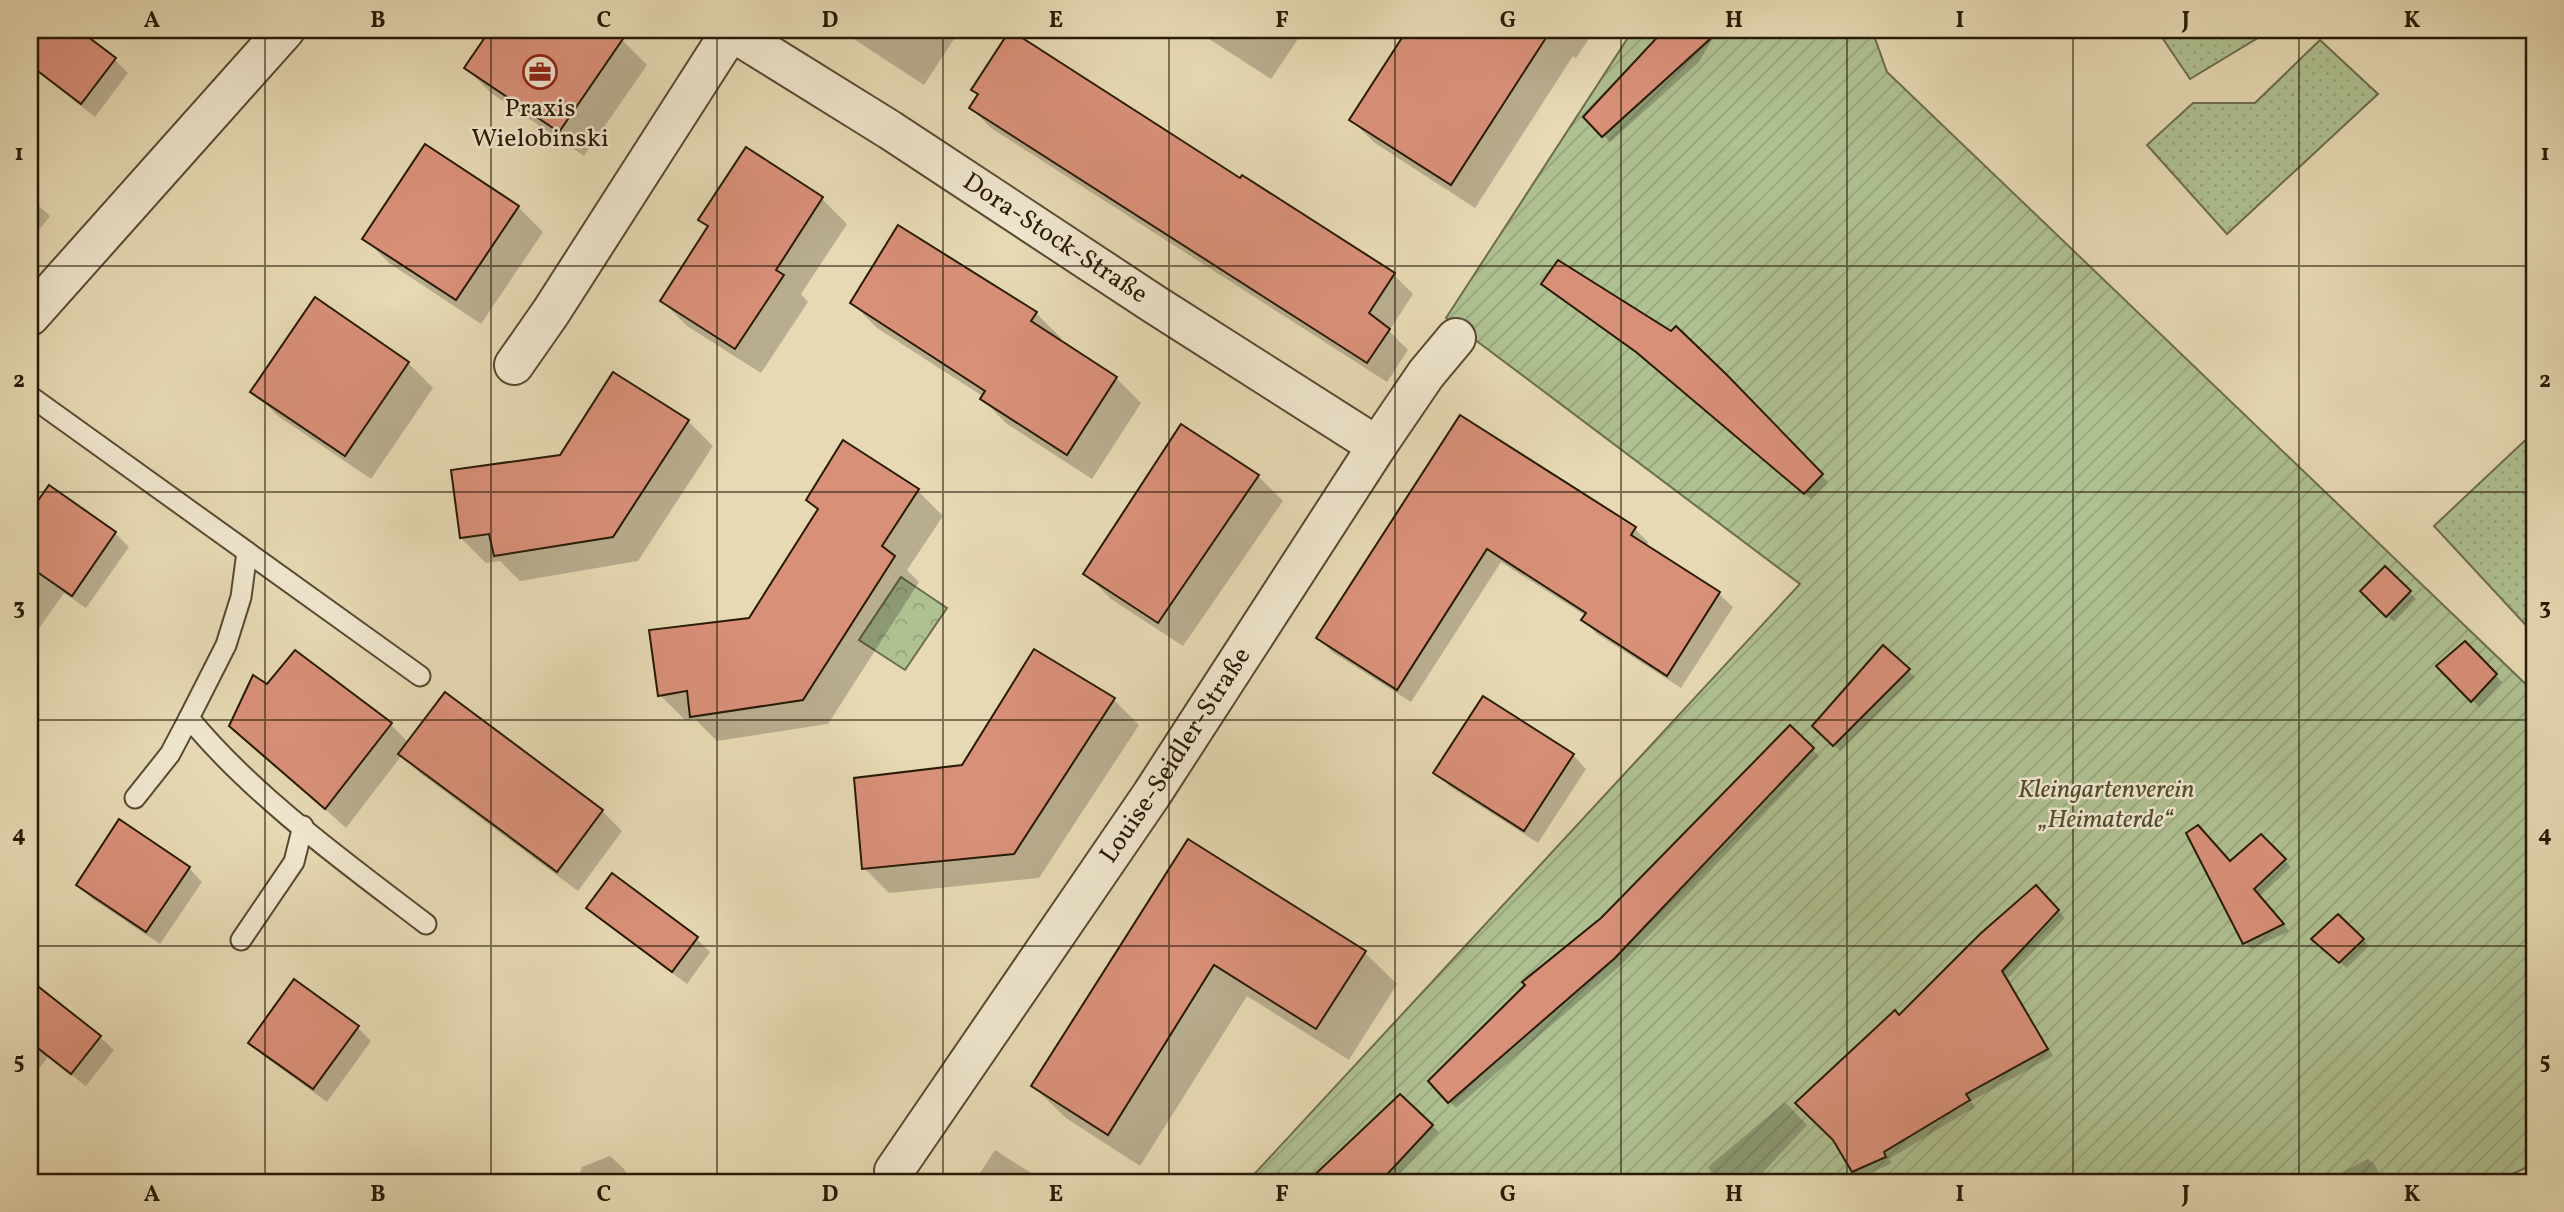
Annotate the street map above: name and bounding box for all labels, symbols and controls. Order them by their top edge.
text: A [144,5,160,37]
text: B [370,5,386,37]
text: C [597,5,611,37]
text: D [822,5,839,37]
text: E [1049,5,1063,37]
text: F [1275,5,1289,37]
text: G [1500,5,1516,37]
text: H [1725,5,1743,37]
text: I [1956,5,1964,37]
text: J [2181,5,2190,37]
text: K [2404,5,2421,37]
office icon: Praxis Wielobinski [521,53,559,91]
place label: Praxis Wielobinski [471,91,609,157]
text: 1 [14,138,24,170]
text: 1 [2540,138,2550,170]
street label: Dora-Stock-Straße [955,164,1155,313]
text: 2 [13,365,25,397]
text: 2 [2539,365,2551,397]
text: 3 [13,592,25,624]
text: 3 [2539,592,2551,624]
street label: Louise-Seidler-Straße [1092,641,1260,871]
park label: Kleingartenverein „Heimaterde“ [2018,772,2194,838]
text: 4 [12,819,26,851]
text: 4 [2538,819,2552,851]
text: 5 [13,1046,25,1078]
text: 5 [2539,1046,2551,1078]
text: A [144,1179,160,1211]
text: B [370,1179,386,1211]
text: C [597,1179,611,1211]
text: D [822,1179,839,1211]
text: E [1049,1179,1063,1211]
text: F [1275,1179,1289,1211]
text: G [1500,1179,1516,1211]
text: H [1725,1179,1743,1211]
text: I [1956,1179,1964,1211]
text: J [2181,1179,2190,1211]
text: K [2404,1179,2421,1211]

